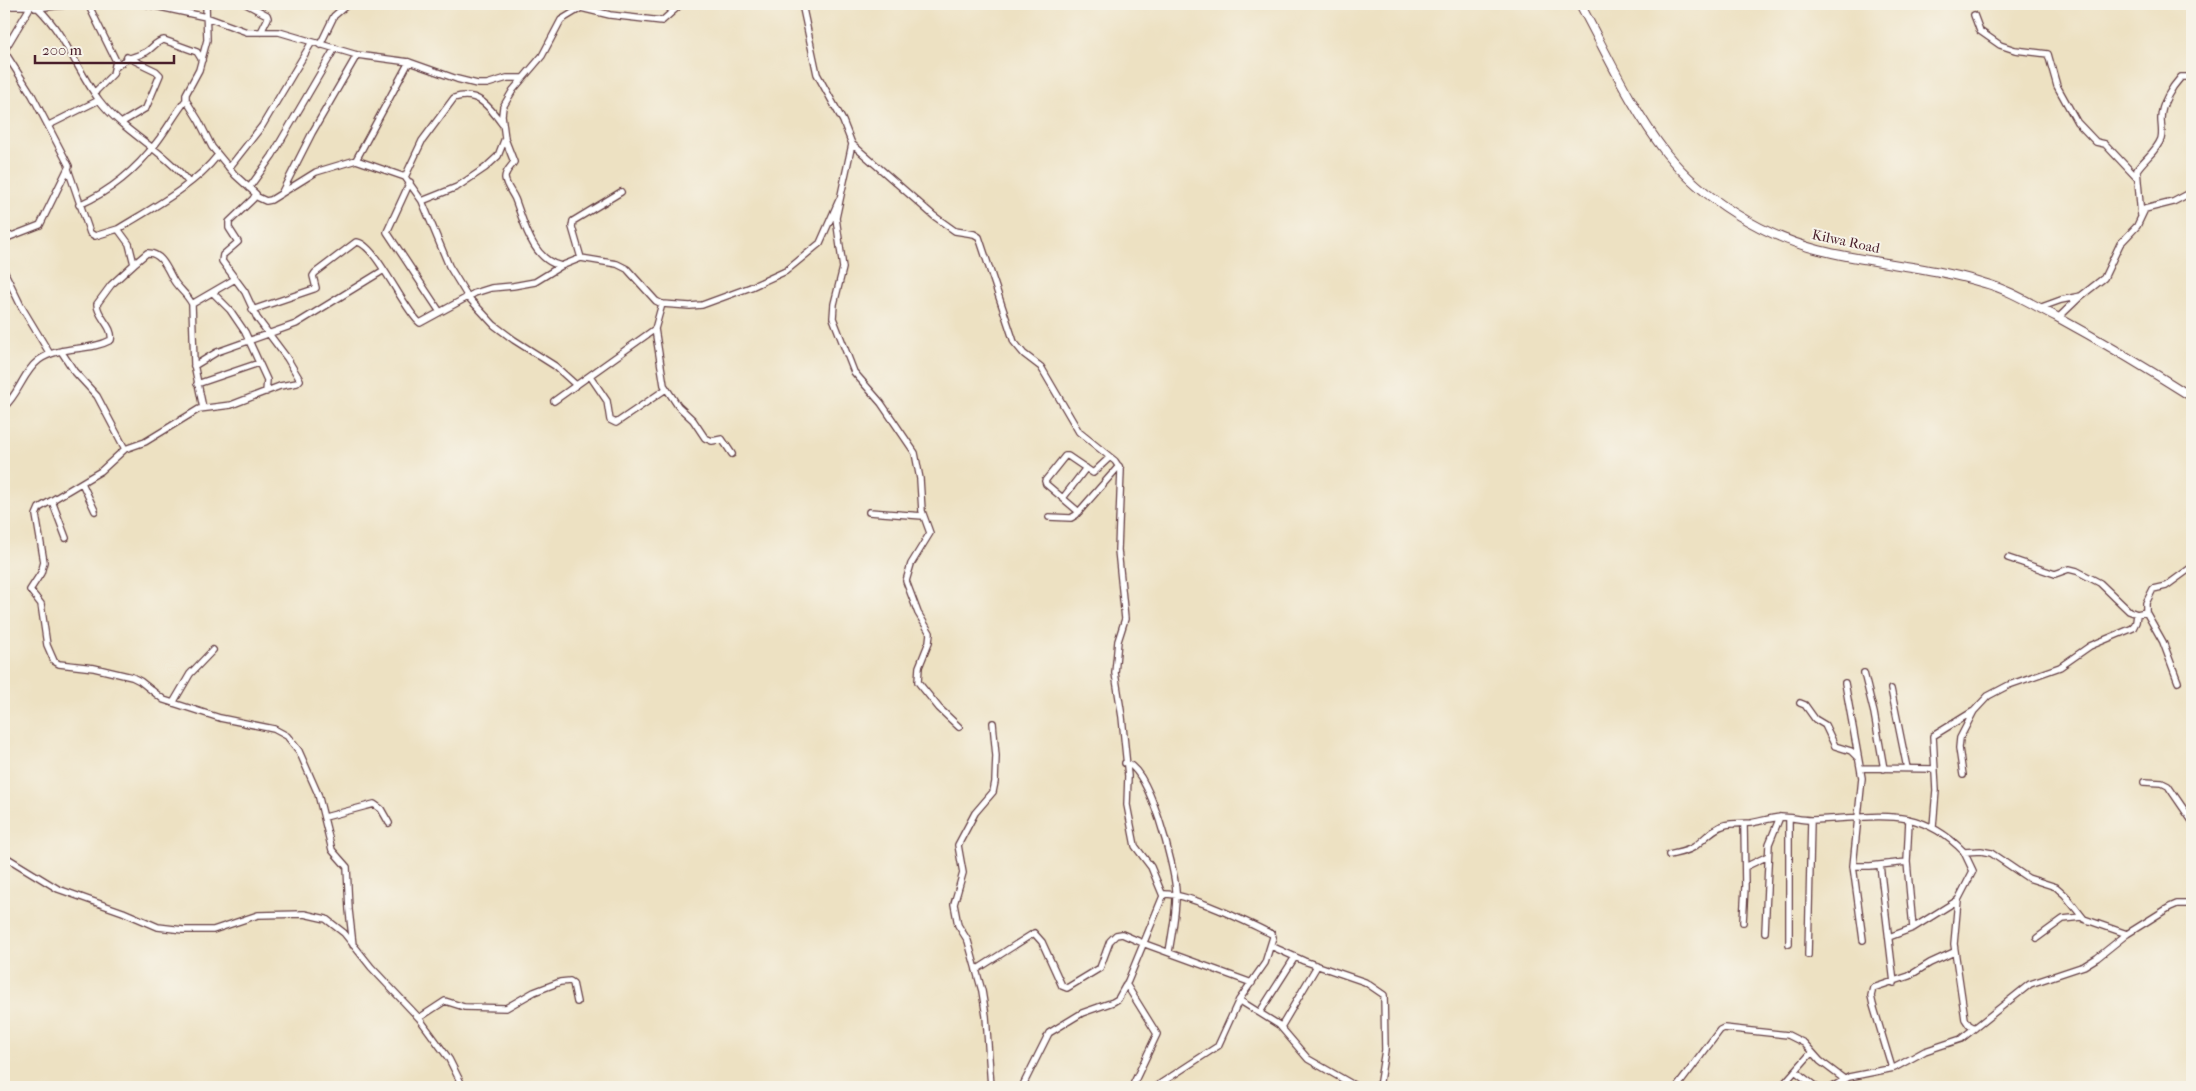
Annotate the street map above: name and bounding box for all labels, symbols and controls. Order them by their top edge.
scale bar [35,32,174,64]
text: 200 m [42,41,82,59]
street label: Kilwa Road [1810,226,1882,257]

